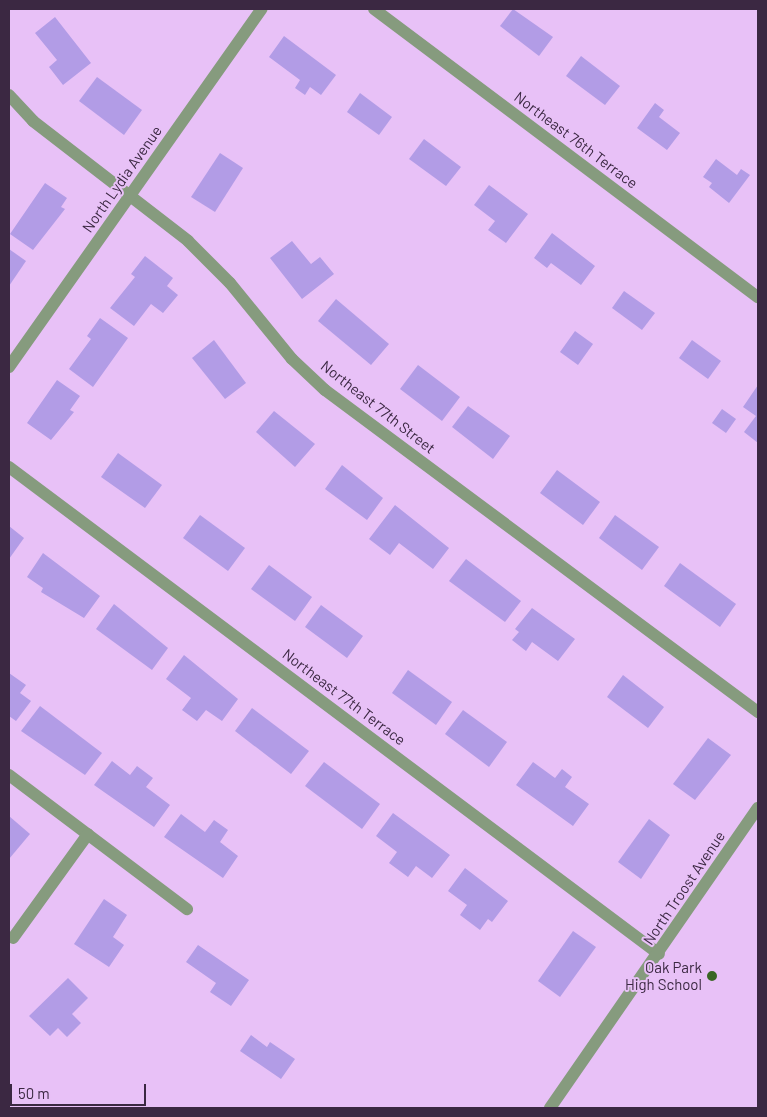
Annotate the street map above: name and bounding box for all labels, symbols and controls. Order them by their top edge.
street label: Northeast 76th Terrace [511,88,641,192]
street label: North Lydia Avenue [79,122,165,236]
street label: Northeast 77th Street [317,357,439,457]
street label: Northeast 77th Terrace [279,645,409,749]
street label: North Troost Avenue [639,828,729,948]
place label: Oak Park High School [625,958,702,993]
marker: Oak Park High School [706,970,718,982]
scale bar [12,1074,149,1106]
text: 50 m [18,1084,50,1102]

